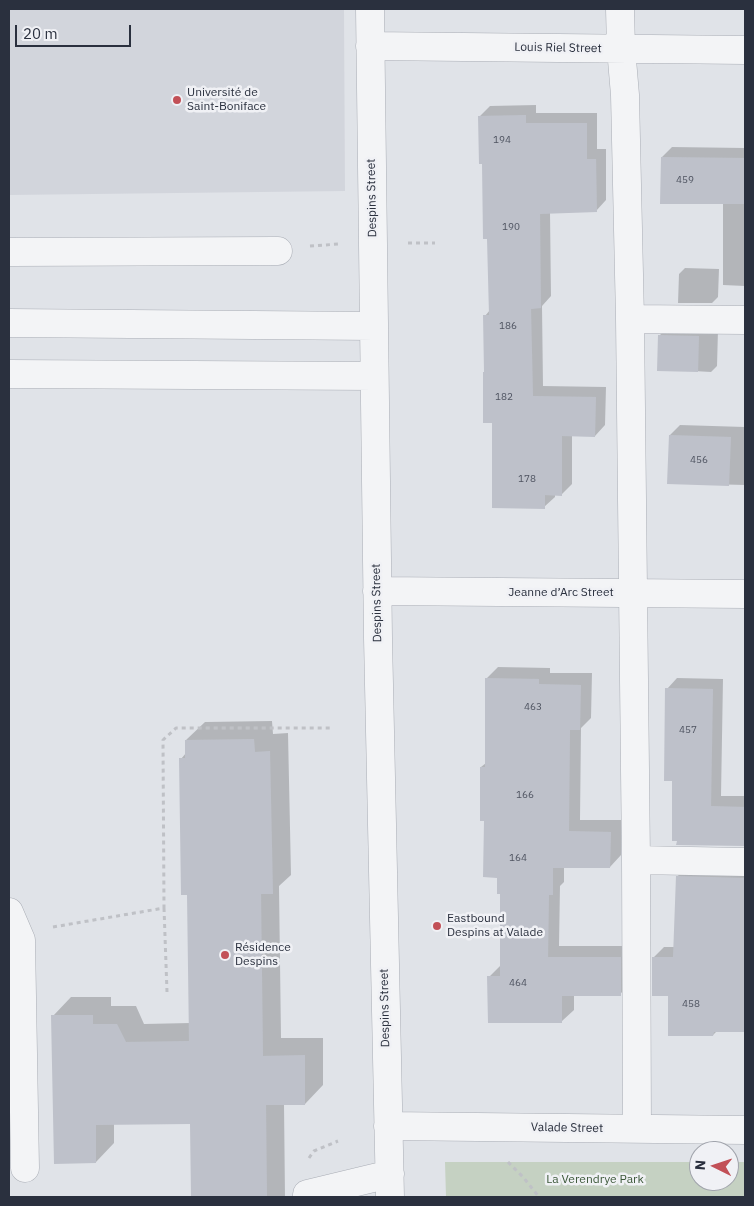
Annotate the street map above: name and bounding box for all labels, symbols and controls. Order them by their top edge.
scale bar [18,15,134,47]
text: 20 m [23,24,58,43]
street label: Louis Riel Street [514,40,602,56]
place label: Université de Saint-Boniface [187,86,266,114]
marker: Université de Saint-Boniface [171,94,183,106]
house number: 194 [493,134,511,146]
street label: Despins Street [364,158,380,238]
house number: 459 [676,174,694,186]
house number: 190 [502,221,520,233]
house number: 186 [499,320,517,332]
house number: 182 [495,391,513,403]
house number: 456 [690,454,708,466]
house number: 178 [518,473,536,485]
street label: Despins Street [369,563,385,643]
street label: Jeanne d’Arc Street [508,586,614,600]
house number: 463 [524,701,542,713]
house number: 457 [679,724,697,736]
house number: 166 [516,789,534,801]
house number: 164 [509,852,527,864]
place label: Eastbound Despins at Valade [447,912,543,940]
marker: Eastbound Despins at Valade [431,920,443,932]
place label: Résidence Despins [235,941,291,969]
marker: Résidence Despins [219,949,231,961]
street label: Despins Street [377,968,393,1048]
house number: 464 [509,977,527,989]
house number: 458 [682,998,700,1010]
street label: Valade Street [531,1120,603,1136]
north arrow [689,1141,739,1191]
text: N [691,1159,709,1171]
park label: La Verendrye Park [546,1173,644,1187]

